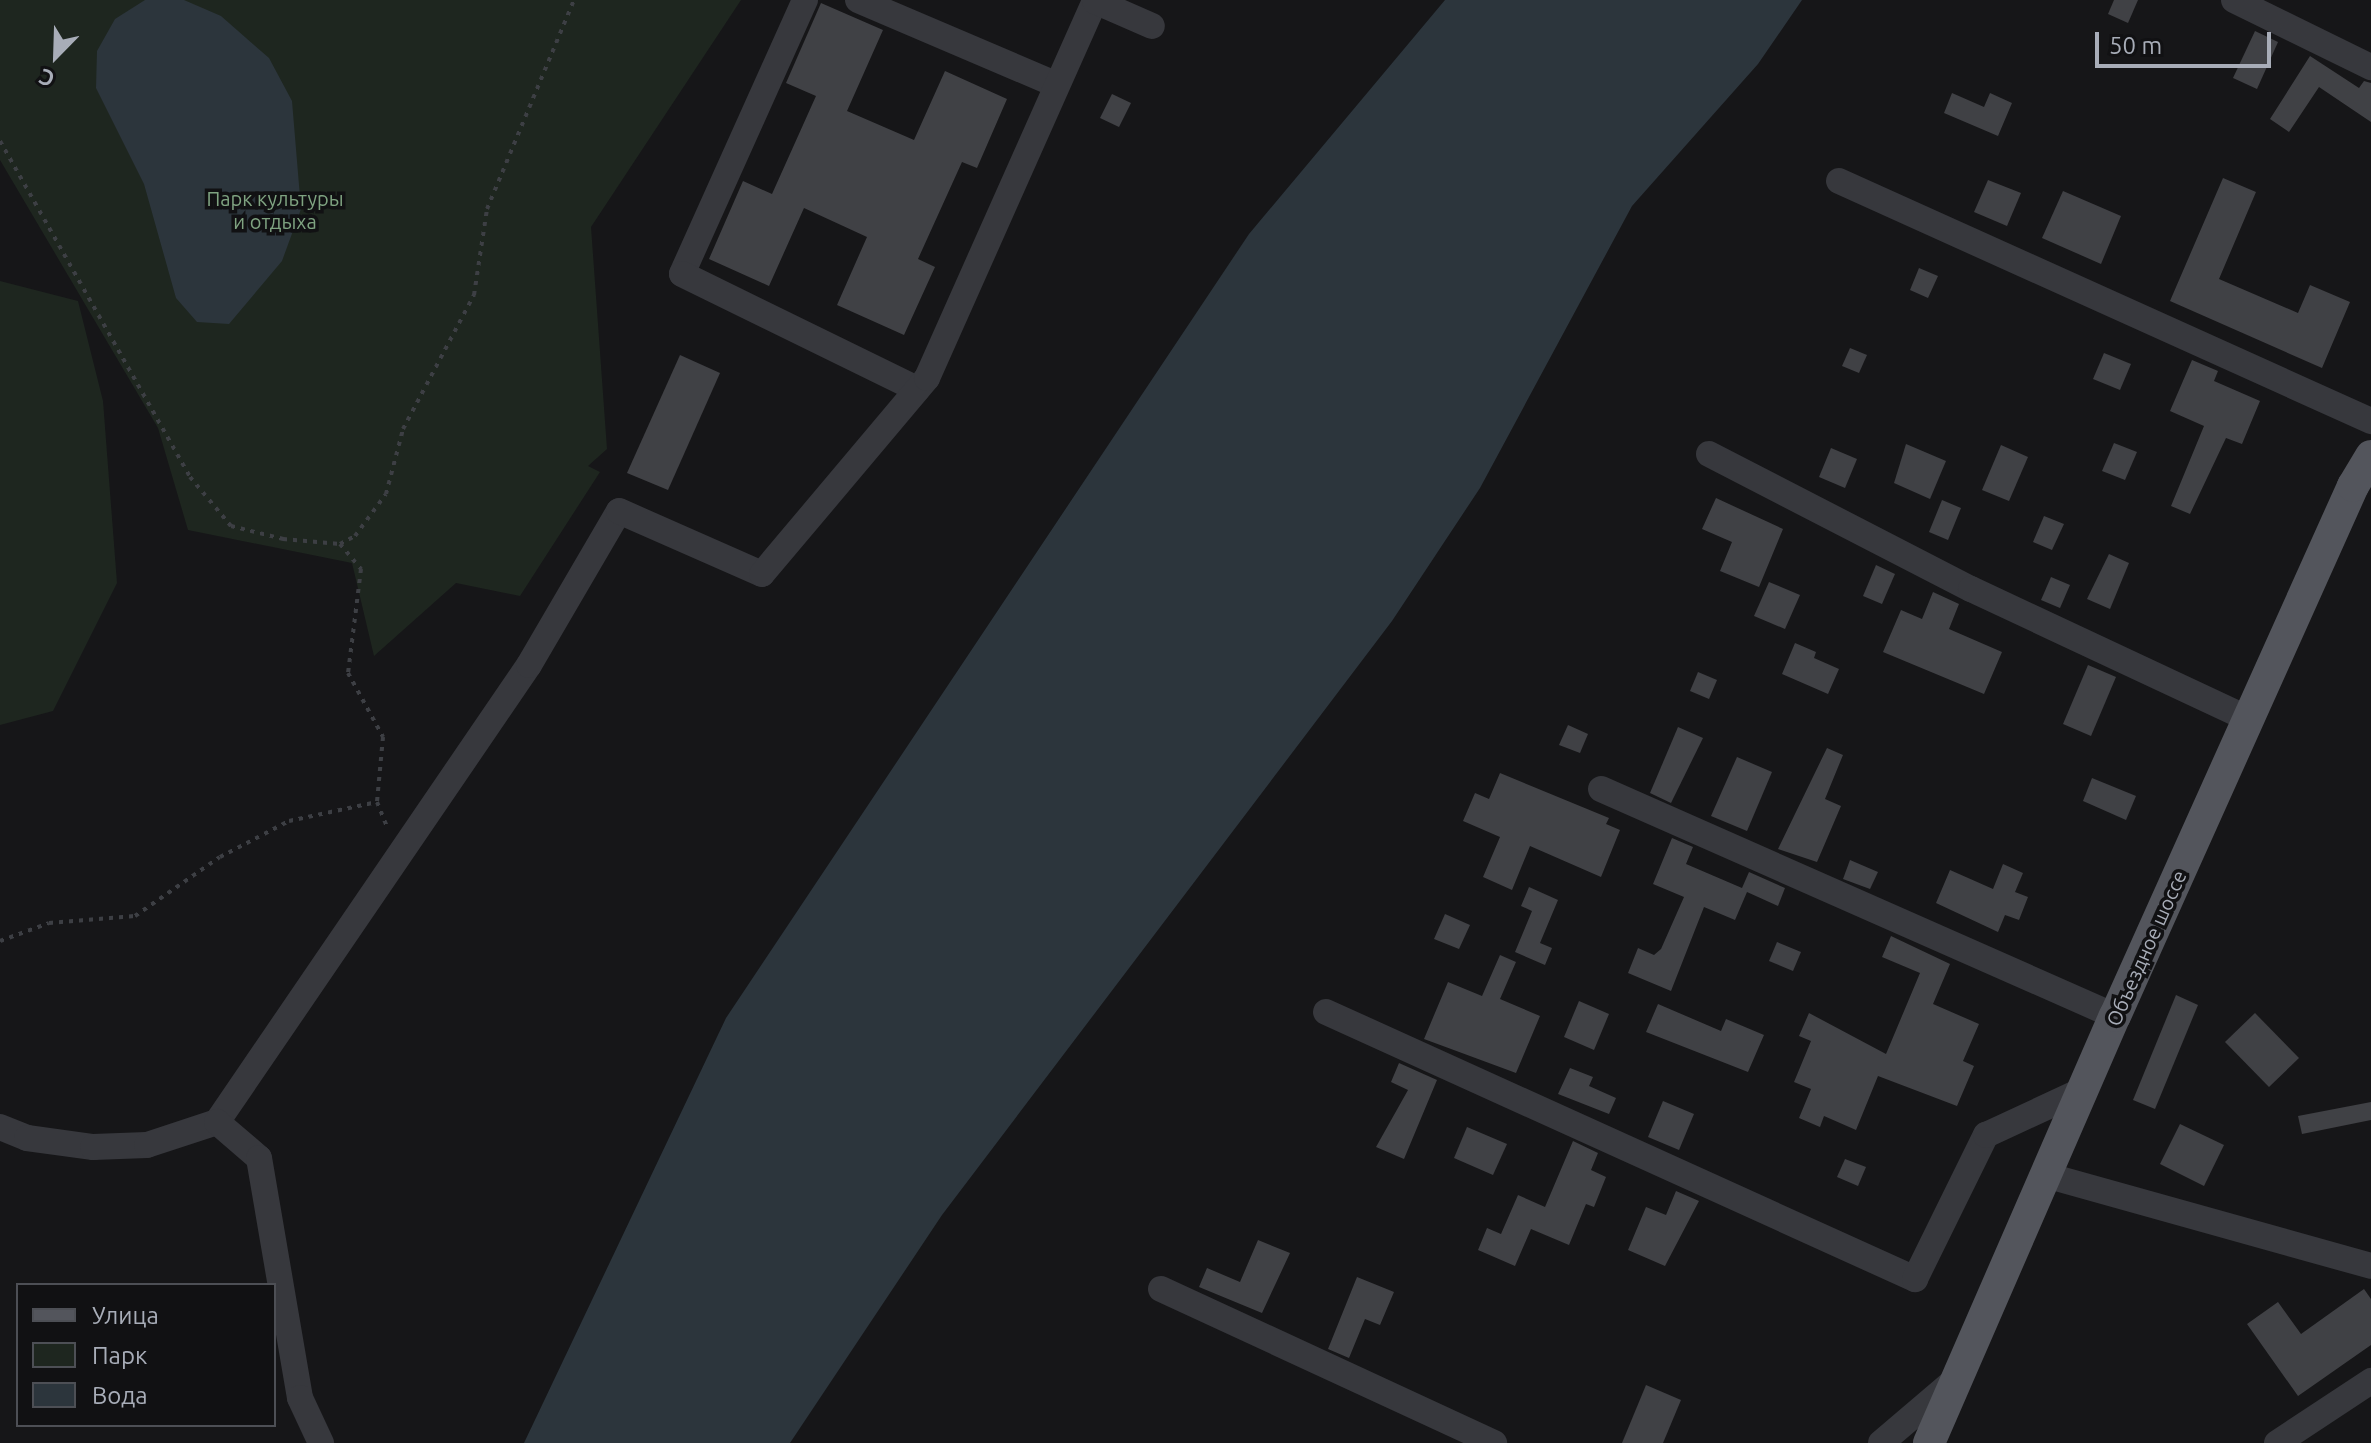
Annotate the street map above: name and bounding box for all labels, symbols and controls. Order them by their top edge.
north arrow [16,16,96,96]
scale bar [2099,16,2275,66]
text: 50 m [2109,32,2162,59]
text: С [35,64,58,93]
park label: Парк культуры и отдыха [206,186,344,233]
street label: Объездное шоссе [2101,866,2191,1030]
legend [16,1283,276,1427]
text: Улица [92,1302,159,1329]
text: Парк [92,1342,147,1369]
text: Вода [92,1382,148,1409]

